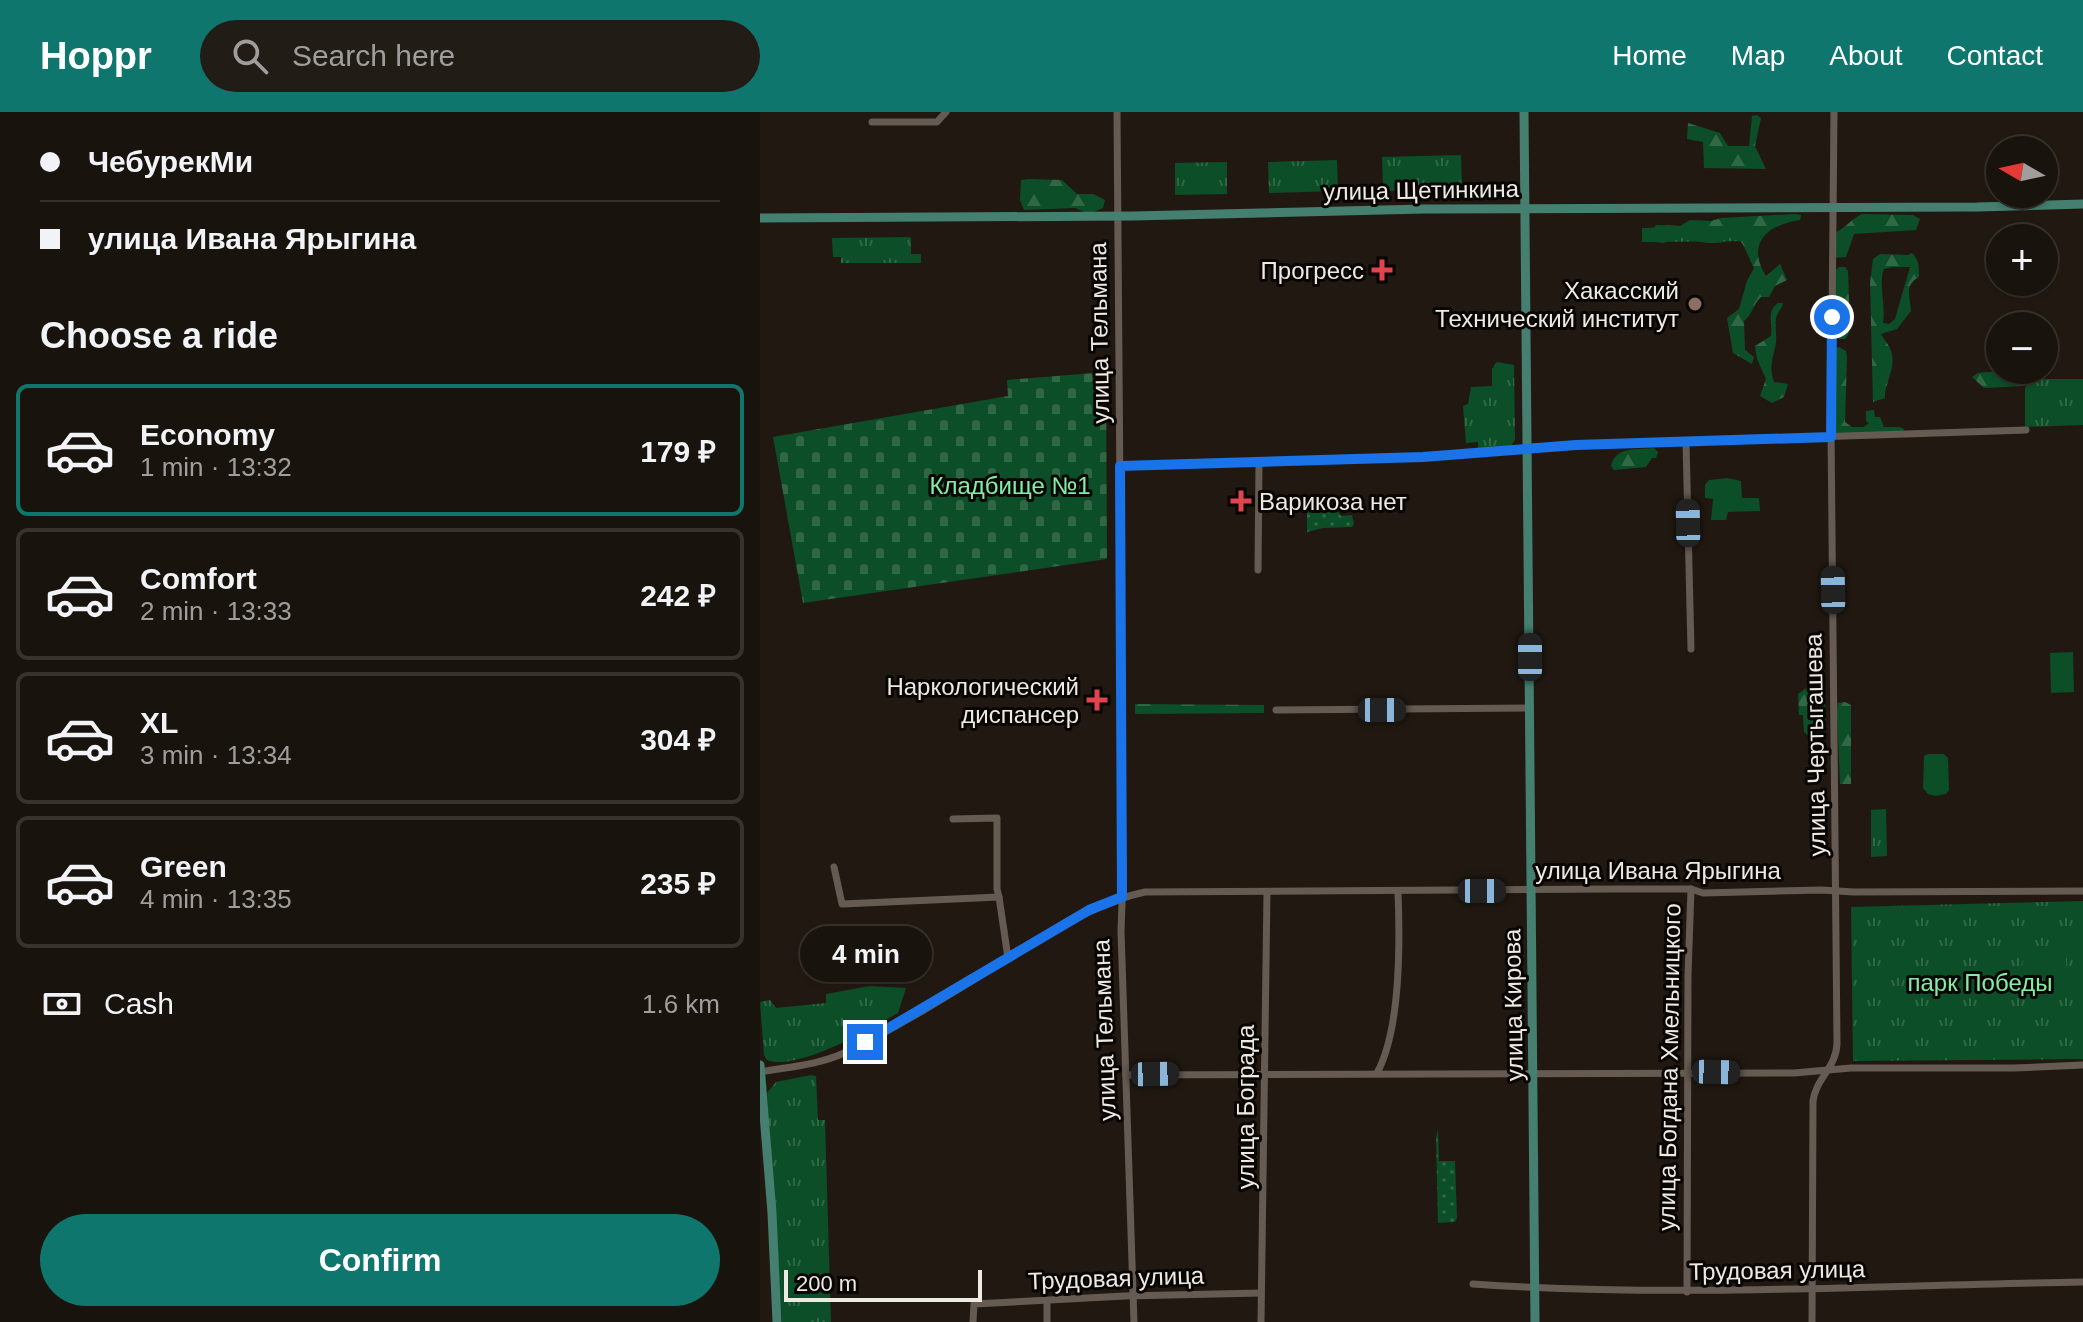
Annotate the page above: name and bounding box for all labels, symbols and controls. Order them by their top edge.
search box [200,20,760,92]
icon: search [228,34,272,78]
text: Hoppr [40,35,152,77]
text: Search here [292,39,455,72]
text: Home [1612,40,1687,71]
text: Map [1731,40,1785,71]
text: About [1829,40,1903,71]
text: Contact [1947,40,2043,71]
north arrow [1986,136,2058,208]
map controls [1986,136,2058,384]
text: ЧебурекМи [88,145,253,178]
street label: улица Щетинкина [1323,175,1520,205]
text: улица Ивана Ярыгина [88,222,416,255]
button: + [1986,224,2058,296]
street label: улица Тельмана [1084,241,1114,424]
place label: Прогресс [1261,257,1364,284]
marker: Прогресс [1371,259,1393,281]
place label: Хакасский Технический институт [1435,277,1679,332]
marker: Хакасский Технический институт [1686,295,1704,313]
route start [1814,299,1850,335]
button: − [1986,312,2058,384]
text: Choose a ride [40,315,278,356]
icon: car [44,414,116,486]
text: Economy [140,418,275,451]
text: 179 ₽ [640,435,716,468]
text: 1 min · 13:32 [140,452,292,482]
park label: Кладбище №1 [929,472,1091,499]
place label: Варикоза нет [1259,488,1407,515]
marker: Варикоза нет [1230,490,1252,512]
car [1676,499,1700,547]
icon: car [44,558,116,630]
text: Comfort [140,562,257,595]
car [1821,566,1845,614]
text: 242 ₽ [640,579,716,612]
text: 2 min · 13:33 [140,596,292,626]
car [1518,633,1542,681]
street label: улица Чертыгашева [1800,633,1830,857]
place label: Наркологический диспансер [886,673,1079,728]
marker: Наркологический диспансер [1086,689,1108,711]
car [1358,698,1406,722]
icon: car [44,702,116,774]
text: XL [140,706,178,739]
text: 304 ₽ [640,723,716,756]
text: 3 min · 13:34 [140,740,292,770]
icon: car [44,846,116,918]
text: Green [140,850,227,883]
street label: улица Ивана Ярыгина [1535,857,1781,884]
text: 235 ₽ [640,867,716,900]
car [1458,879,1506,903]
text: 4 min · 13:35 [140,884,292,914]
street label: улица Богдана Хмельницкого [1653,903,1685,1231]
callout: 4 min [799,926,931,982]
street label: улица Кирова [1498,928,1528,1082]
street label: улица Тельмана [1087,938,1121,1121]
text: 4 min [832,939,900,969]
park label: парк Победы [1907,969,2053,996]
icon: cash [40,982,84,1026]
text: Cash [104,987,174,1020]
text: 1.6 km [642,989,720,1019]
route end [847,1024,883,1060]
street label: улица Бограда [1232,1024,1259,1189]
car [1692,1060,1740,1084]
car [1131,1062,1179,1086]
button: Confirm [40,1214,720,1306]
street label: Трудовая улица [1689,1255,1866,1285]
street label: Трудовая улица [1027,1261,1205,1295]
scale bar [784,1266,982,1302]
text: 200 m [796,1271,857,1296]

